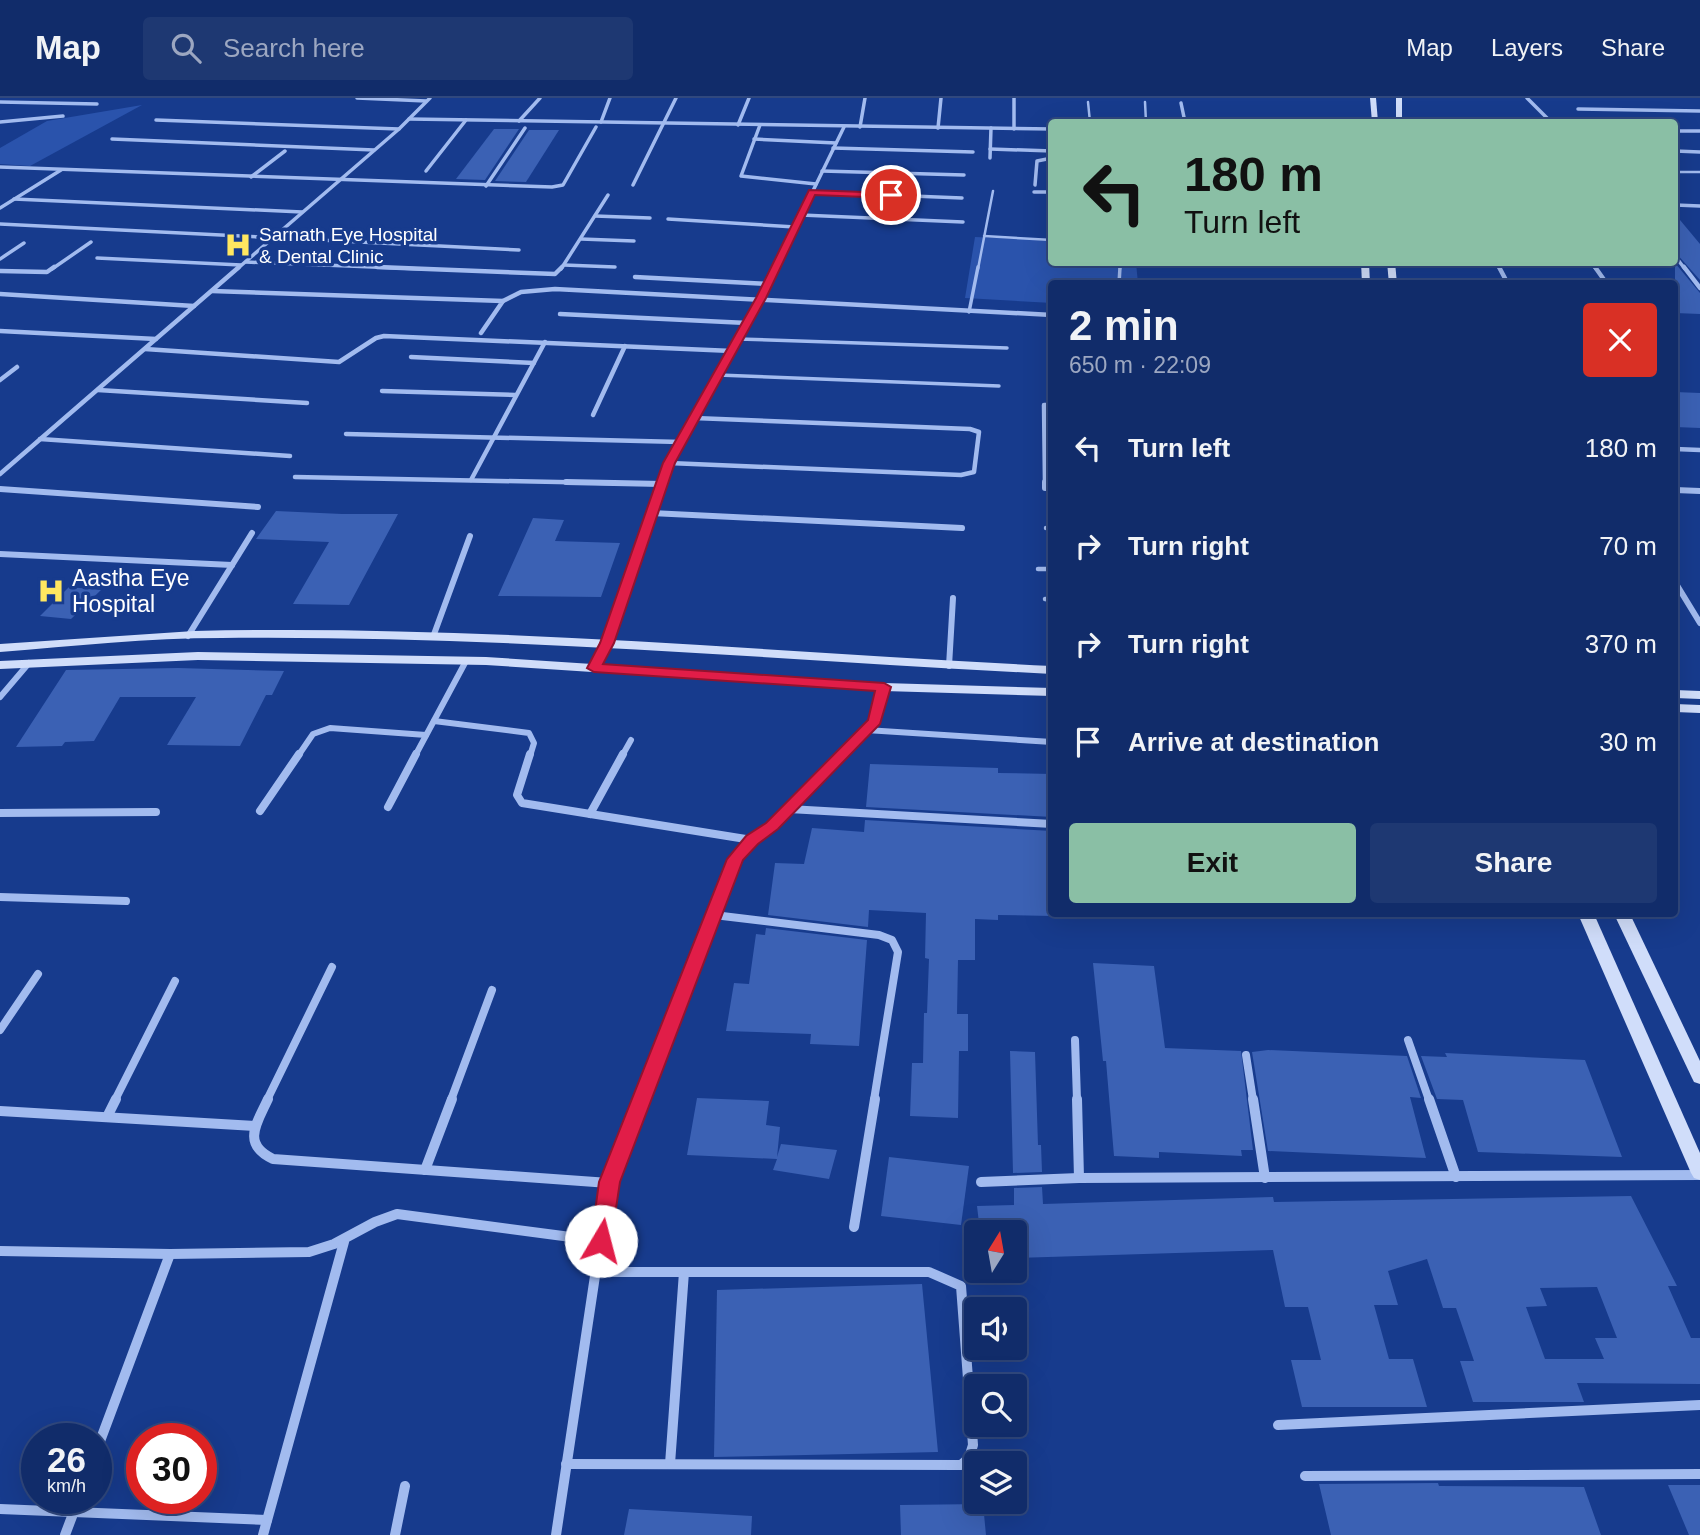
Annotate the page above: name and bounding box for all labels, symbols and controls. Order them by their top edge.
search box [143,17,633,80]
text: Map [35,29,101,66]
icon: search [167,29,205,67]
text: Search here [223,33,365,63]
text: Map [1406,34,1453,61]
text: Layers [1491,34,1563,61]
text: Share [1601,34,1665,61]
icon: left [1069,147,1160,238]
text: 180 m [1184,147,1323,201]
pin [861,165,921,225]
icon: arrive [872,176,910,214]
text: Turn left [1184,204,1300,240]
place label: Sarnath Eye Hospital & Dental Clinic [259,224,438,267]
hospital icon: Sarnath Eye Hospital & Dental Clinic [223,230,253,260]
text: 2 min [1069,302,1179,349]
button: close [1583,303,1657,377]
text: 650 m · 22:09 [1069,352,1211,378]
icon: left [1069,429,1107,467]
text: Turn left [1128,433,1230,463]
text: 180 m [1585,433,1657,463]
icon: right [1069,527,1107,565]
text: Turn right [1128,531,1249,561]
text: 70 m [1599,531,1657,561]
place label: Aastha Eye Hospital [72,565,190,617]
hospital icon: Aastha Eye Hospital [36,576,66,606]
icon: right [1069,625,1107,663]
text: Turn right [1128,629,1249,659]
text: 370 m [1585,629,1657,659]
icon: arrive [1069,723,1107,761]
text: Arrive at destination [1128,727,1379,757]
text: 30 m [1599,727,1657,757]
button: Exit [1069,823,1356,903]
button: Share [1370,823,1657,903]
position arrow [564,1204,638,1278]
north arrow [964,1220,1027,1283]
map controls [964,1220,1027,1514]
button: sound [964,1297,1027,1360]
button: search [964,1374,1027,1437]
speed limit sign: 30 [126,1423,217,1514]
text: 26 [47,1440,86,1479]
button: layers [964,1451,1027,1514]
text: km/h [47,1476,86,1496]

